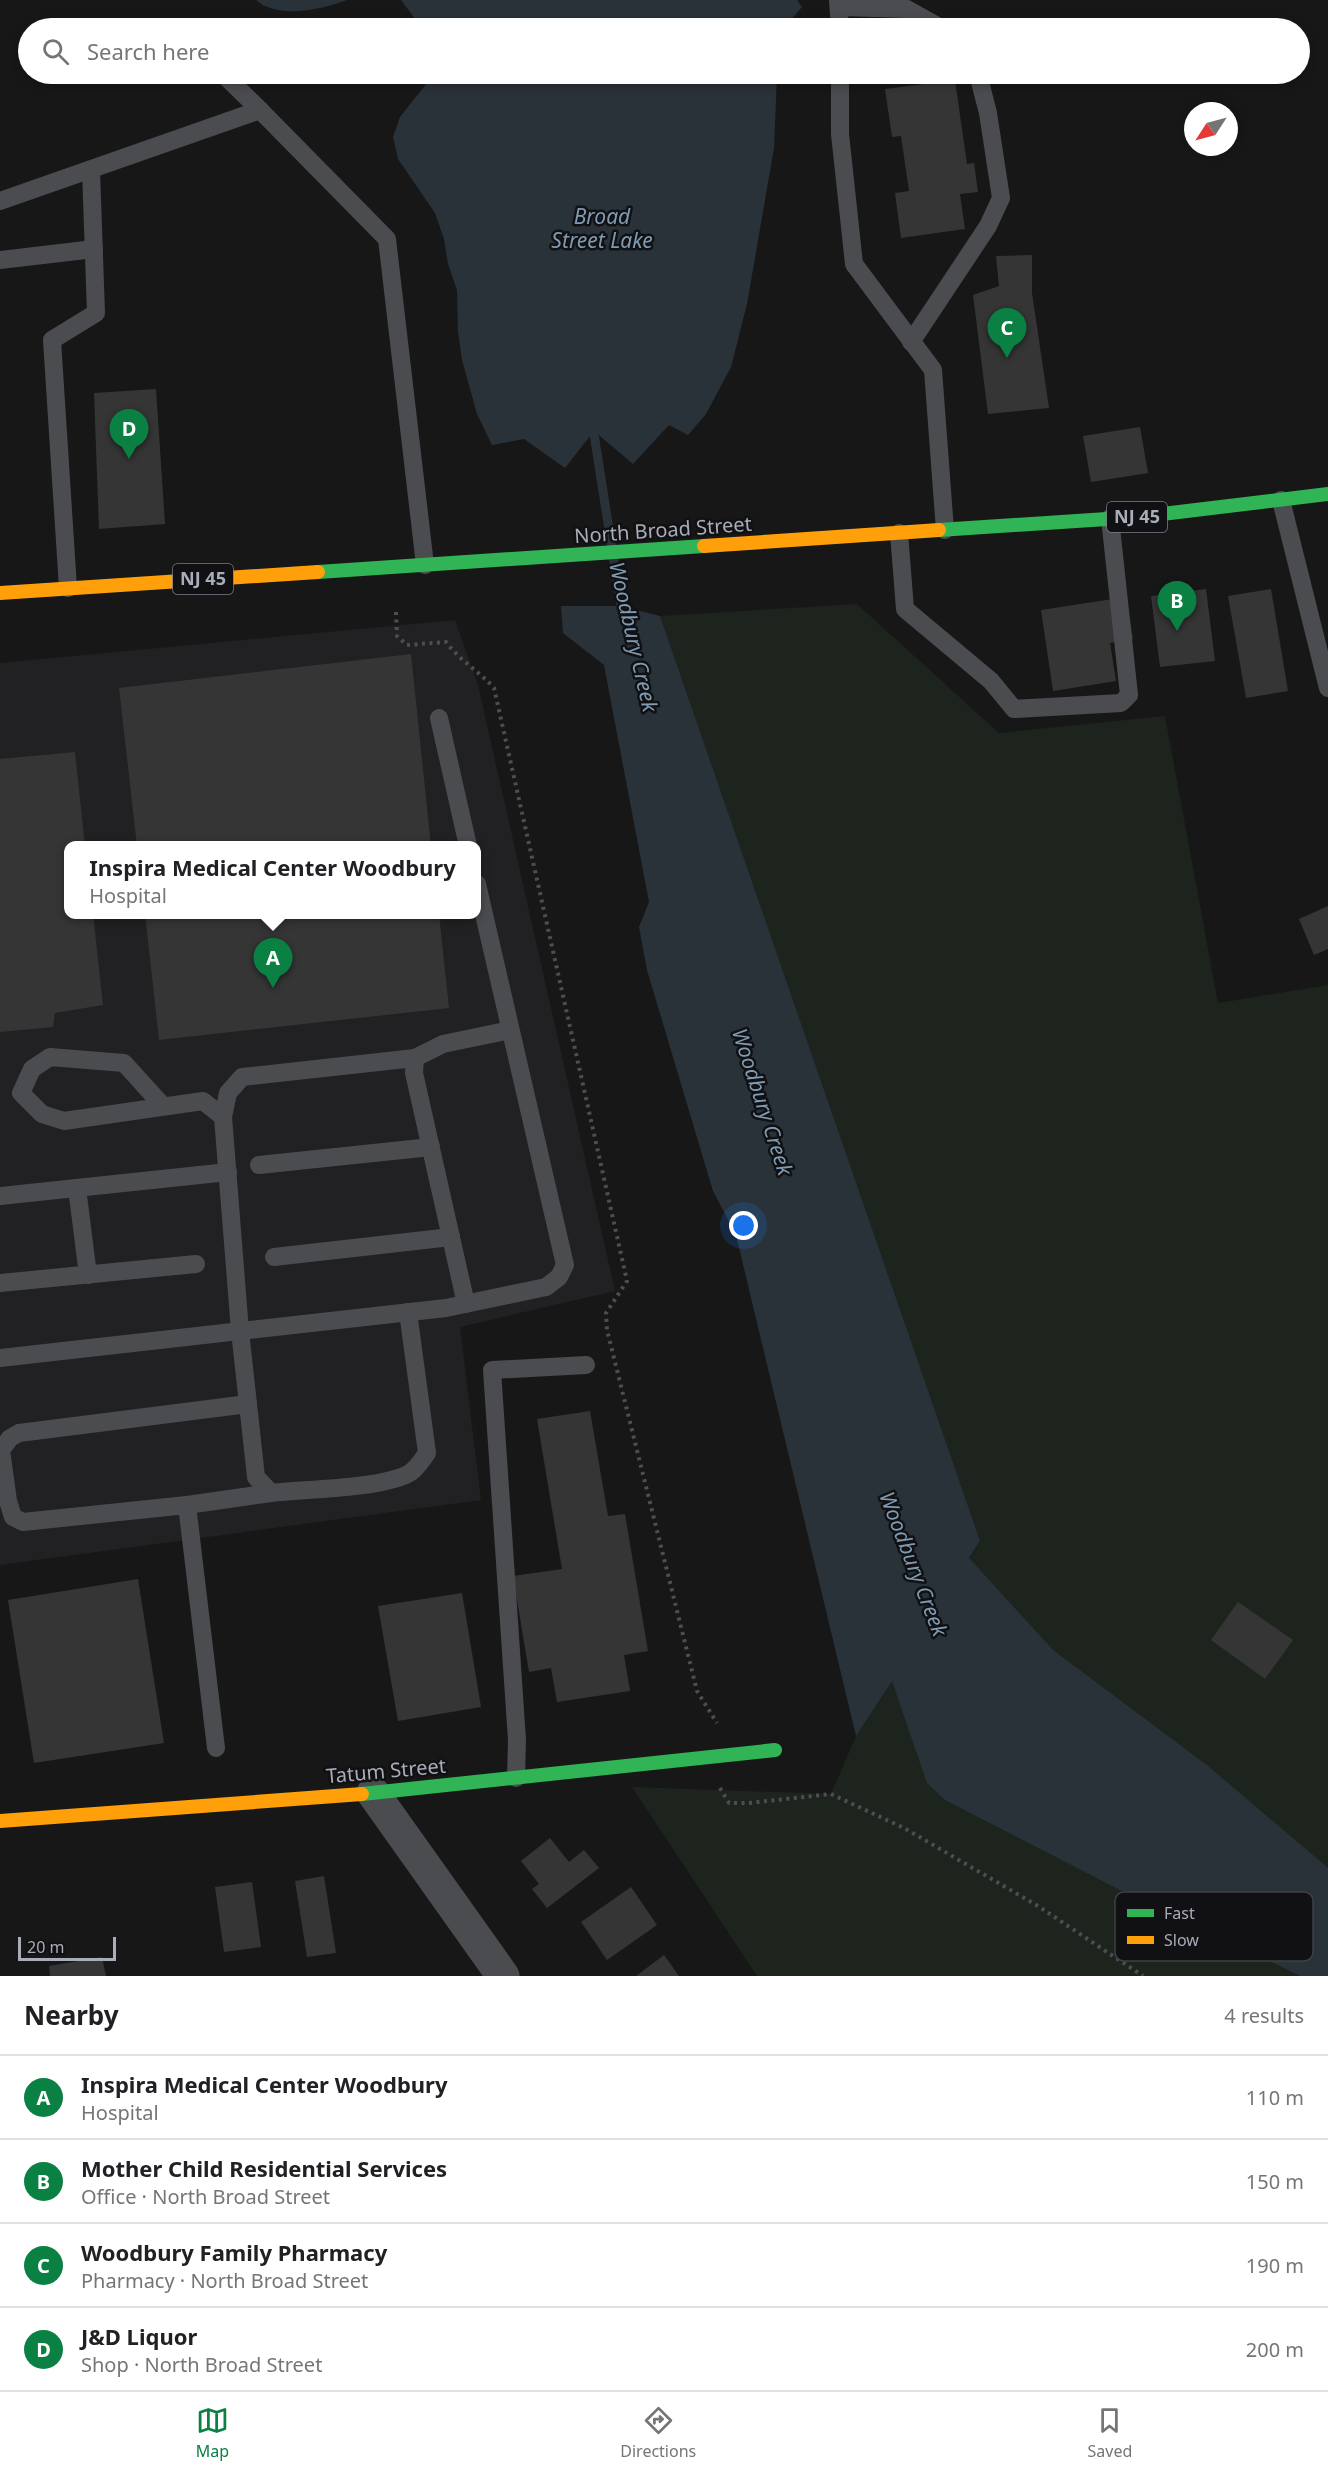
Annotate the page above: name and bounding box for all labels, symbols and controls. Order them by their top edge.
search box [18,18,1310,84]
icon: search [39,35,72,68]
text: Search here [87,36,209,66]
north arrow [1184,102,1238,156]
water label: Broad Street Lake [551,202,653,254]
pin: C [988,308,1026,358]
pin: D [110,410,148,459]
road number: NJ 45 [1107,502,1167,532]
street label: North Broad Street [573,510,753,549]
water label: Woodbury Creek [603,559,665,716]
road number: NJ 45 [173,564,233,594]
pin: B [1158,582,1196,631]
popup [64,841,481,919]
text: Inspira Medical Center Woodbury [89,852,456,882]
text: Hospital [89,882,167,909]
pin: A [254,938,292,988]
water label: Woodbury Creek [726,1025,800,1180]
your location [729,1211,758,1240]
water label: Woodbury Creek [873,1487,955,1642]
street label: Tatum Street [325,1752,447,1789]
legend [1115,1892,1313,1961]
text: Fast [1164,1902,1195,1924]
text: Slow [1164,1929,1199,1951]
scale bar [18,1934,116,1962]
text: 20 m [27,1936,64,1958]
text: Nearby [24,1997,119,2033]
text: 4 results [1224,2002,1304,2029]
text: Inspira Medical Center Woodbury [81,2069,447,2099]
text: A [37,2084,50,2111]
text: 110 m [1246,2084,1304,2111]
text: Hospital [81,2099,159,2126]
text: Mother Child Residential Services [81,2153,447,2183]
text: B [37,2168,50,2195]
text: 150 m [1246,2168,1304,2195]
text: Office · North Broad Street [81,2183,330,2210]
text: Woodbury Family Pharmacy [81,2237,387,2267]
text: C [37,2252,50,2279]
text: 190 m [1246,2252,1304,2279]
text: Pharmacy · North Broad Street [81,2267,368,2294]
text: J&D Liquor [81,2321,197,2351]
text: D [36,2336,51,2363]
text: 200 m [1246,2336,1304,2363]
text: Shop · North Broad Street [81,2351,322,2378]
tab: Map [196,2404,229,2462]
tab: Directions [620,2404,696,2462]
tab: Saved [1088,2404,1132,2462]

